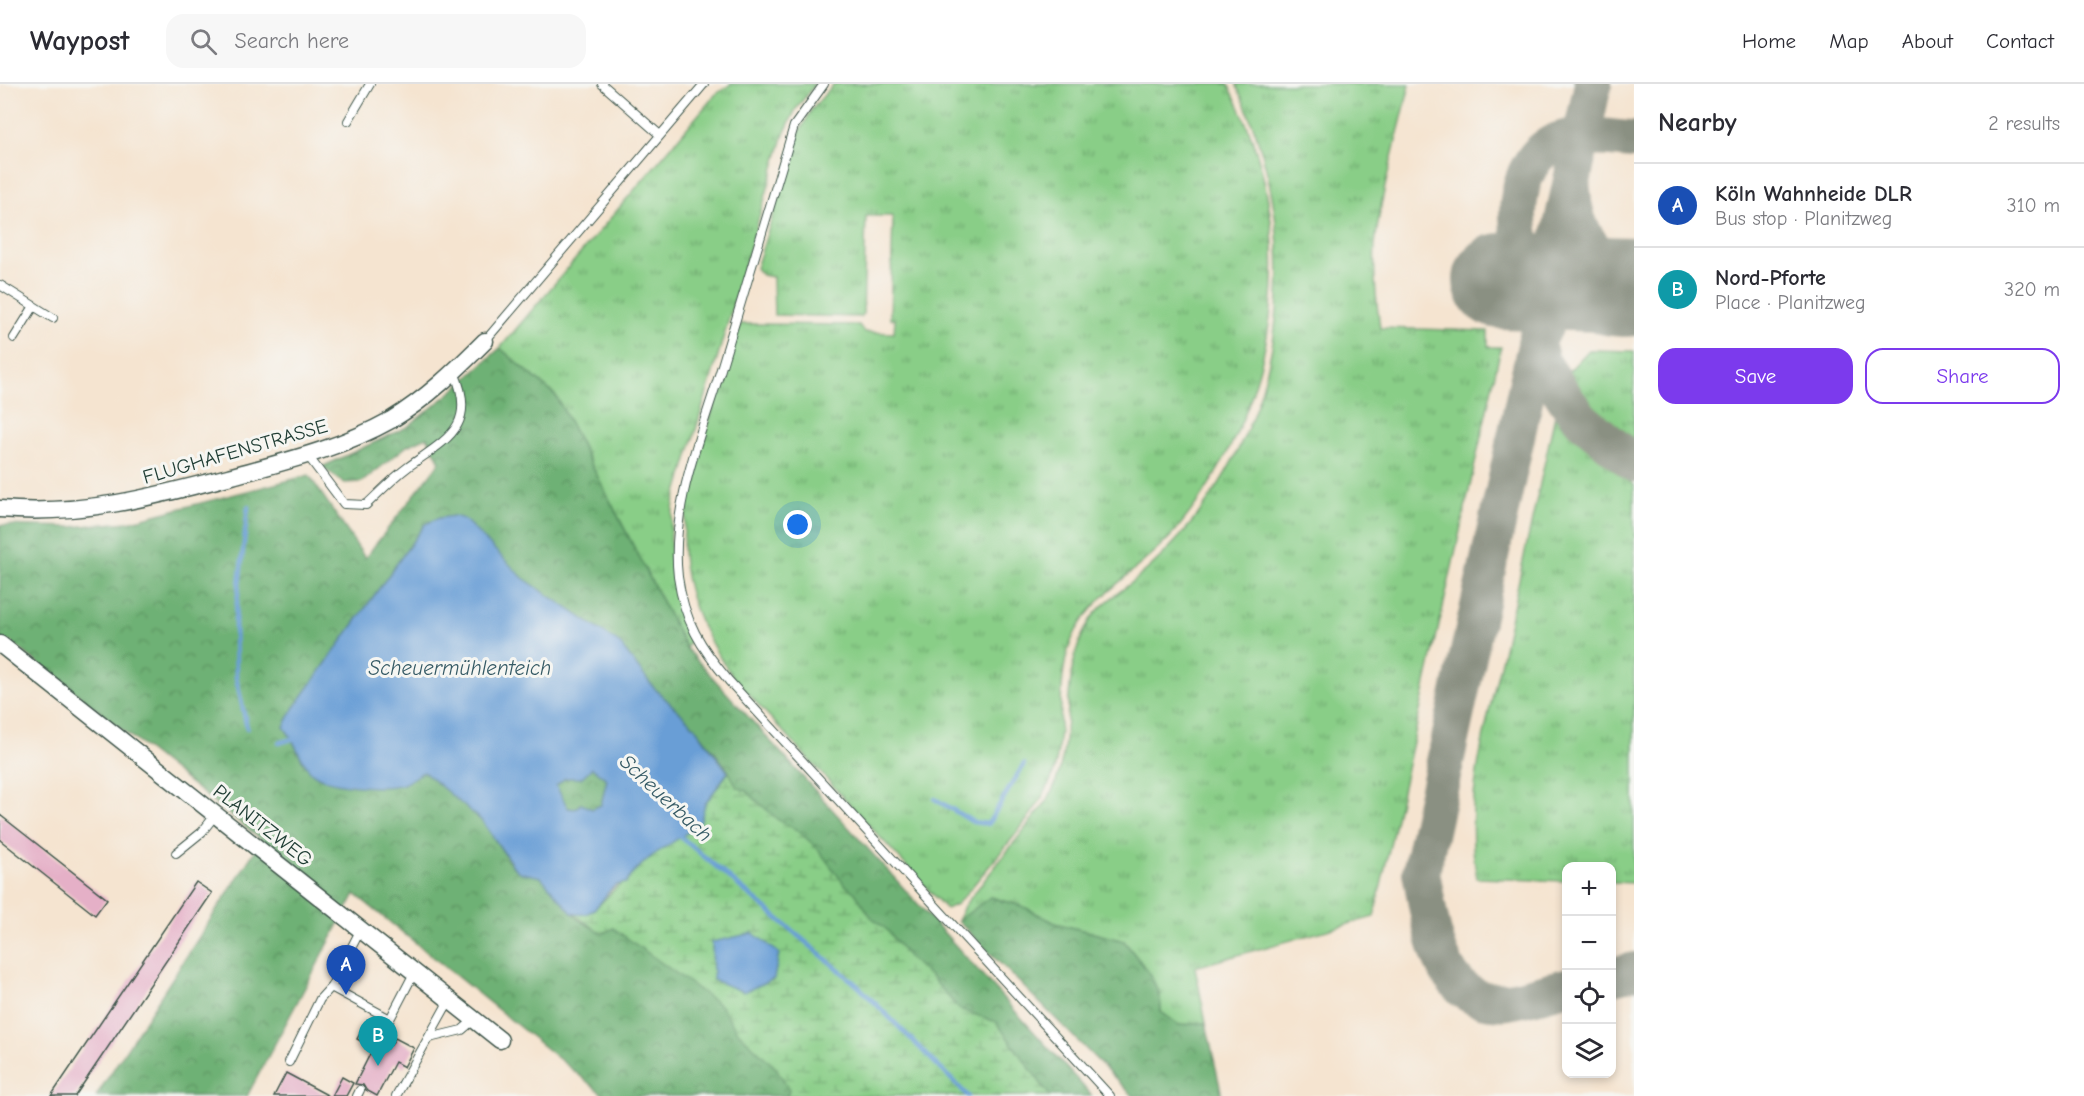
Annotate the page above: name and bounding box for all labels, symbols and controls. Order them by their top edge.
search box [166,14,586,68]
text: Waypost [30,25,130,57]
icon: search [187,25,220,58]
text: Search here [235,28,349,54]
text: Home [1742,29,1796,53]
text: Map [1829,29,1869,53]
text: About [1902,29,1953,53]
text: Contact [1986,29,2054,53]
text: Nearby [1658,108,1737,138]
text: 2 results [1988,112,2060,135]
text: Köln Wahnheide DLR [1715,181,1912,207]
text: A [1672,194,1683,217]
text: 310 m [2007,194,2060,217]
text: Bus stop · Planitzweg [1715,207,1892,230]
text: Nord-Pforte [1715,265,1826,291]
text: B [1671,278,1684,301]
text: 320 m [2004,278,2060,301]
text: Place · Planitzweg [1715,291,1866,314]
button: Save [1658,348,1853,404]
button: Share [1865,348,2060,404]
street label: FLUGHAFENSTRASSE [140,414,330,489]
your location [783,510,812,539]
water label: Scheuermühlenteich [369,656,551,680]
water label: Scheuerbach [615,749,717,847]
street label: PLANITZWEG [209,780,317,871]
map controls [1562,862,1616,1078]
button: + [1562,862,1616,916]
button: − [1562,916,1616,970]
pin: A [326,946,366,995]
button: locate [1562,970,1616,1024]
pin: B [358,1016,398,1066]
button: layers [1562,1024,1616,1078]

